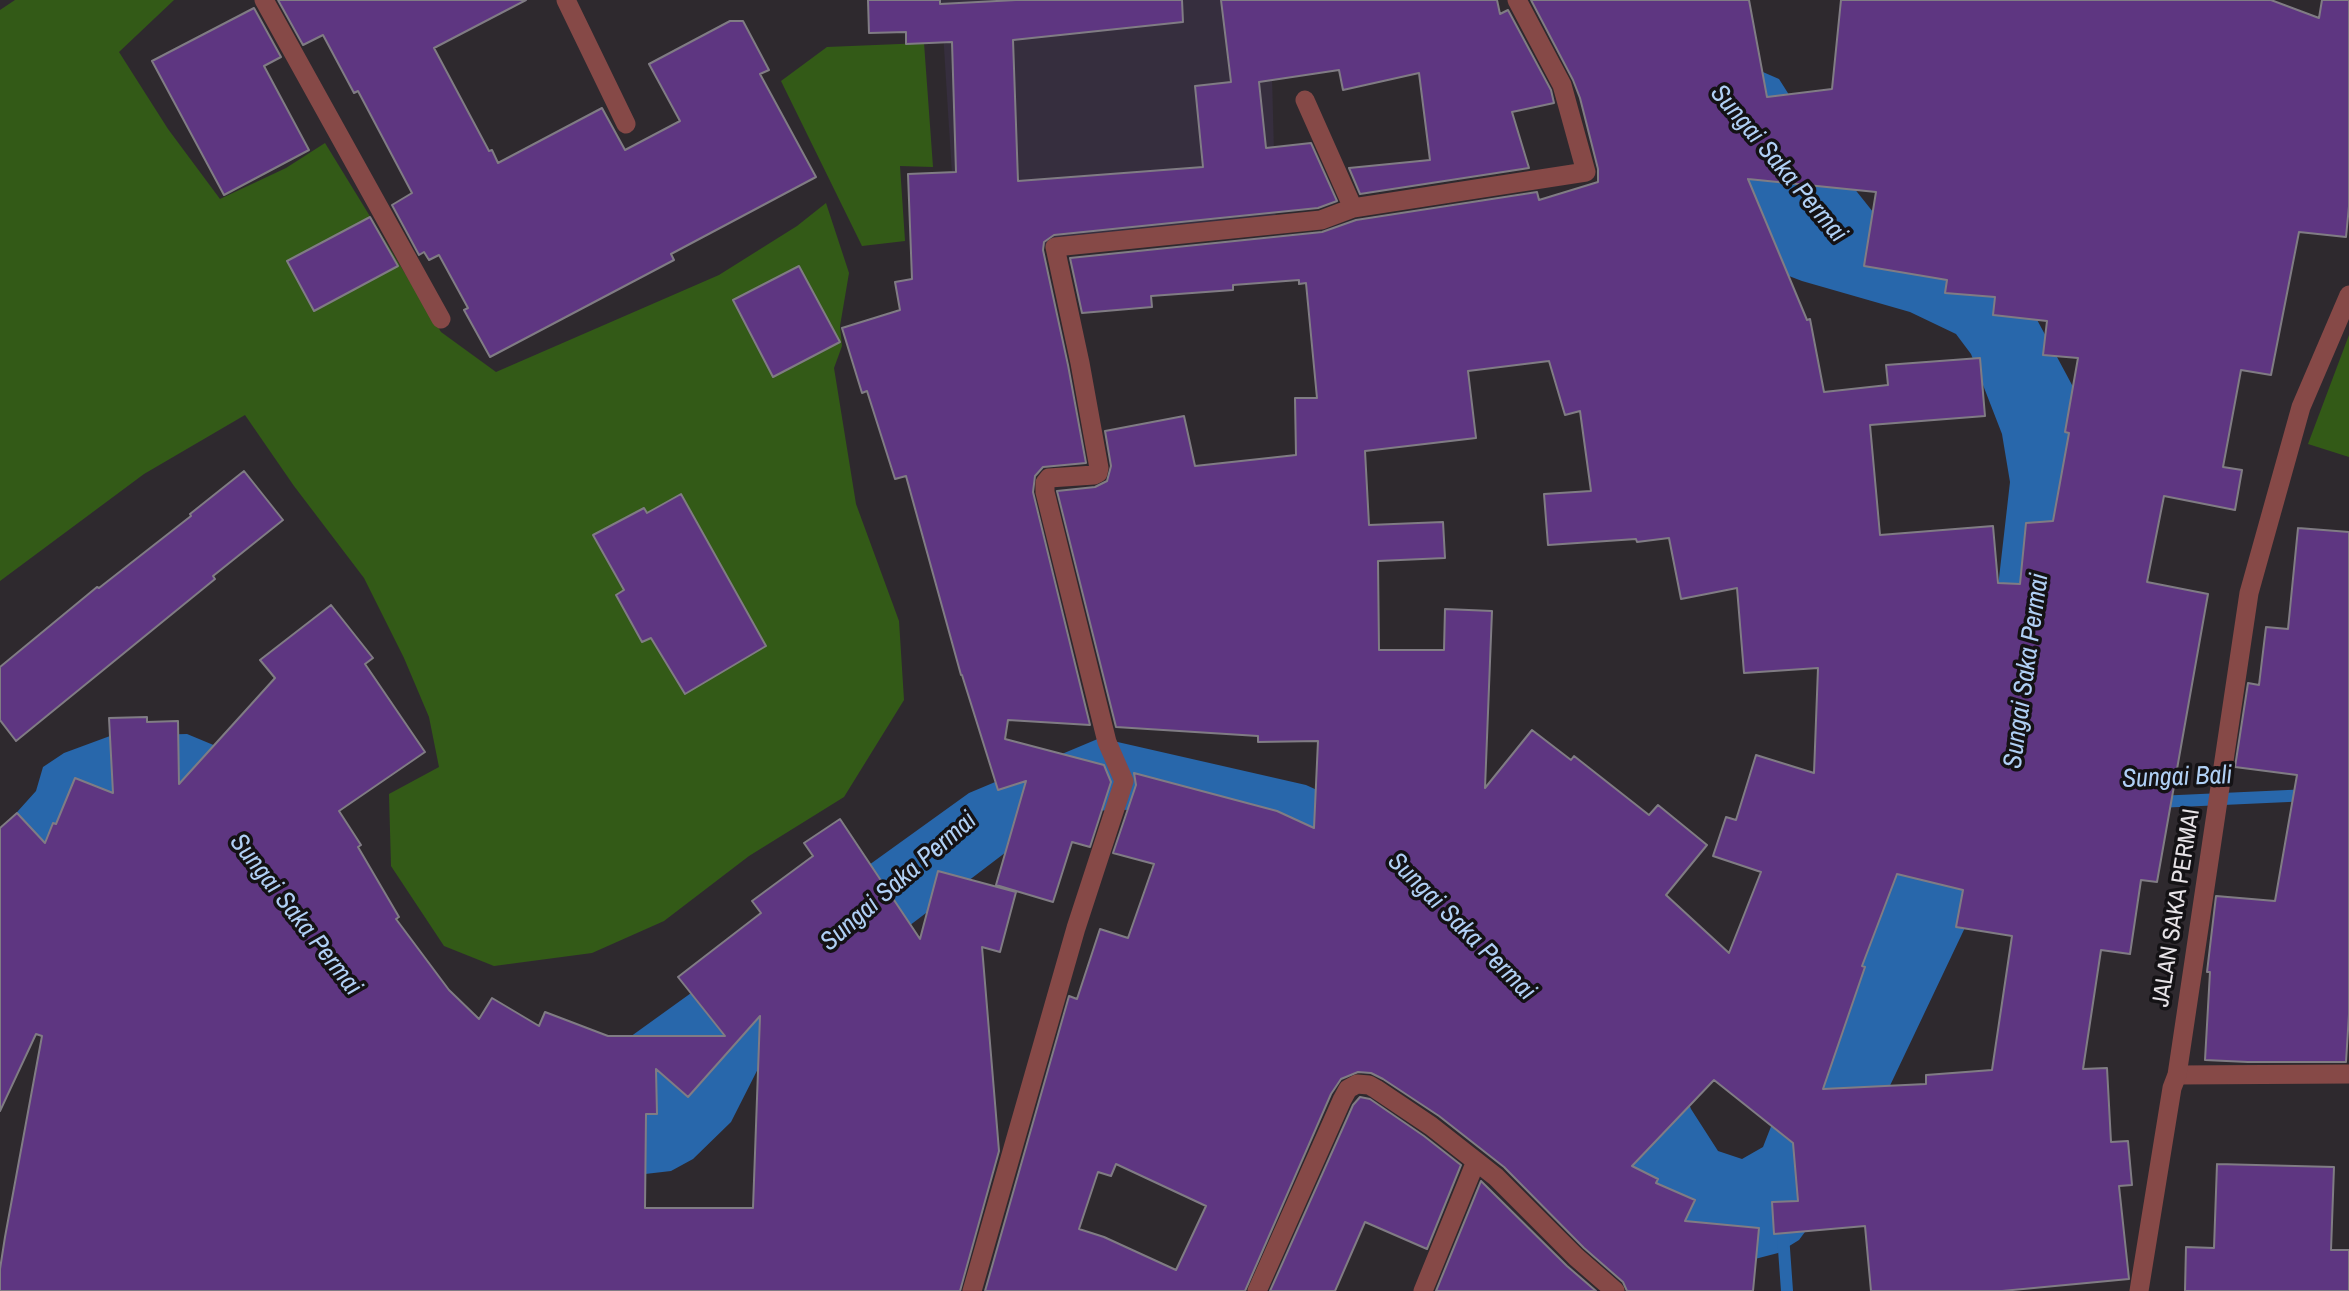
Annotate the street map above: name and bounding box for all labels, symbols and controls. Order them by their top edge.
water label: Sungai Saka Permai [1703,79,1853,249]
water label: Sungai Saka Permai [1998,571,2056,771]
water label: Sungai Bali [2121,760,2233,796]
water label: Sungai Saka Permai [815,806,983,958]
street label: JALAN SAKA PERMAI [2147,807,2207,1009]
water label: Sungai Saka Permai [222,828,368,1002]
water label: Sungai Saka Permai [1380,846,1542,1008]

